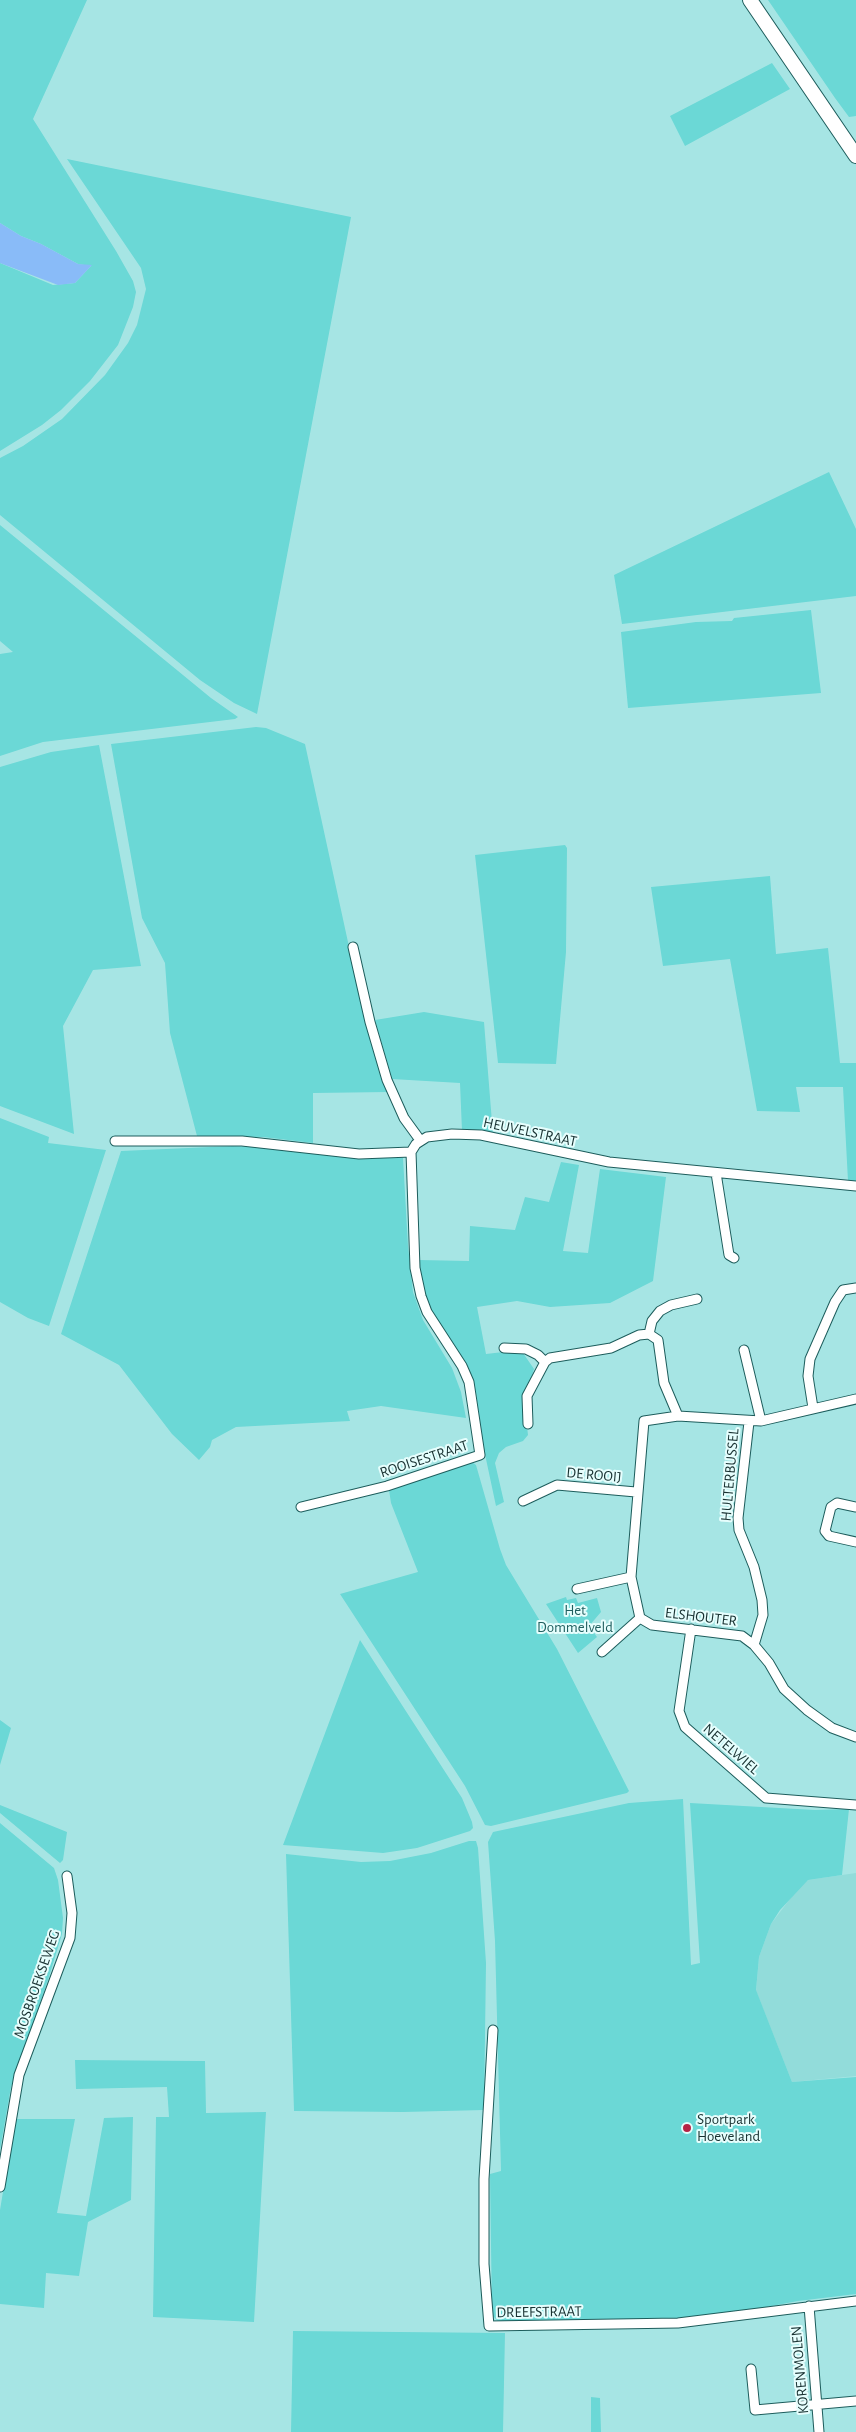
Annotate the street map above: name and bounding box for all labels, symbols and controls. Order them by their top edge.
street label: HEUVELSTRAAT [482,1113,578,1151]
street label: HULTERBUSSEL [717,1428,743,1522]
street label: ROOISESTRAAT [378,1436,470,1482]
street label: DE ROOIJ [566,1464,622,1486]
park label: Het Dommelveld [537,1601,613,1636]
street label: ELSHOUTER [664,1604,738,1630]
street label: NETELWIEL [699,1720,763,1778]
street label: MOSBROEKSEWEG [10,1927,64,2041]
place label: Sportpark Hoeveland [697,2110,760,2145]
marker: Sportpark Hoeveland [681,2122,693,2134]
street label: DREEFSTRAAT [496,2302,582,2322]
street label: KORENMOLEN [787,2325,813,2415]

